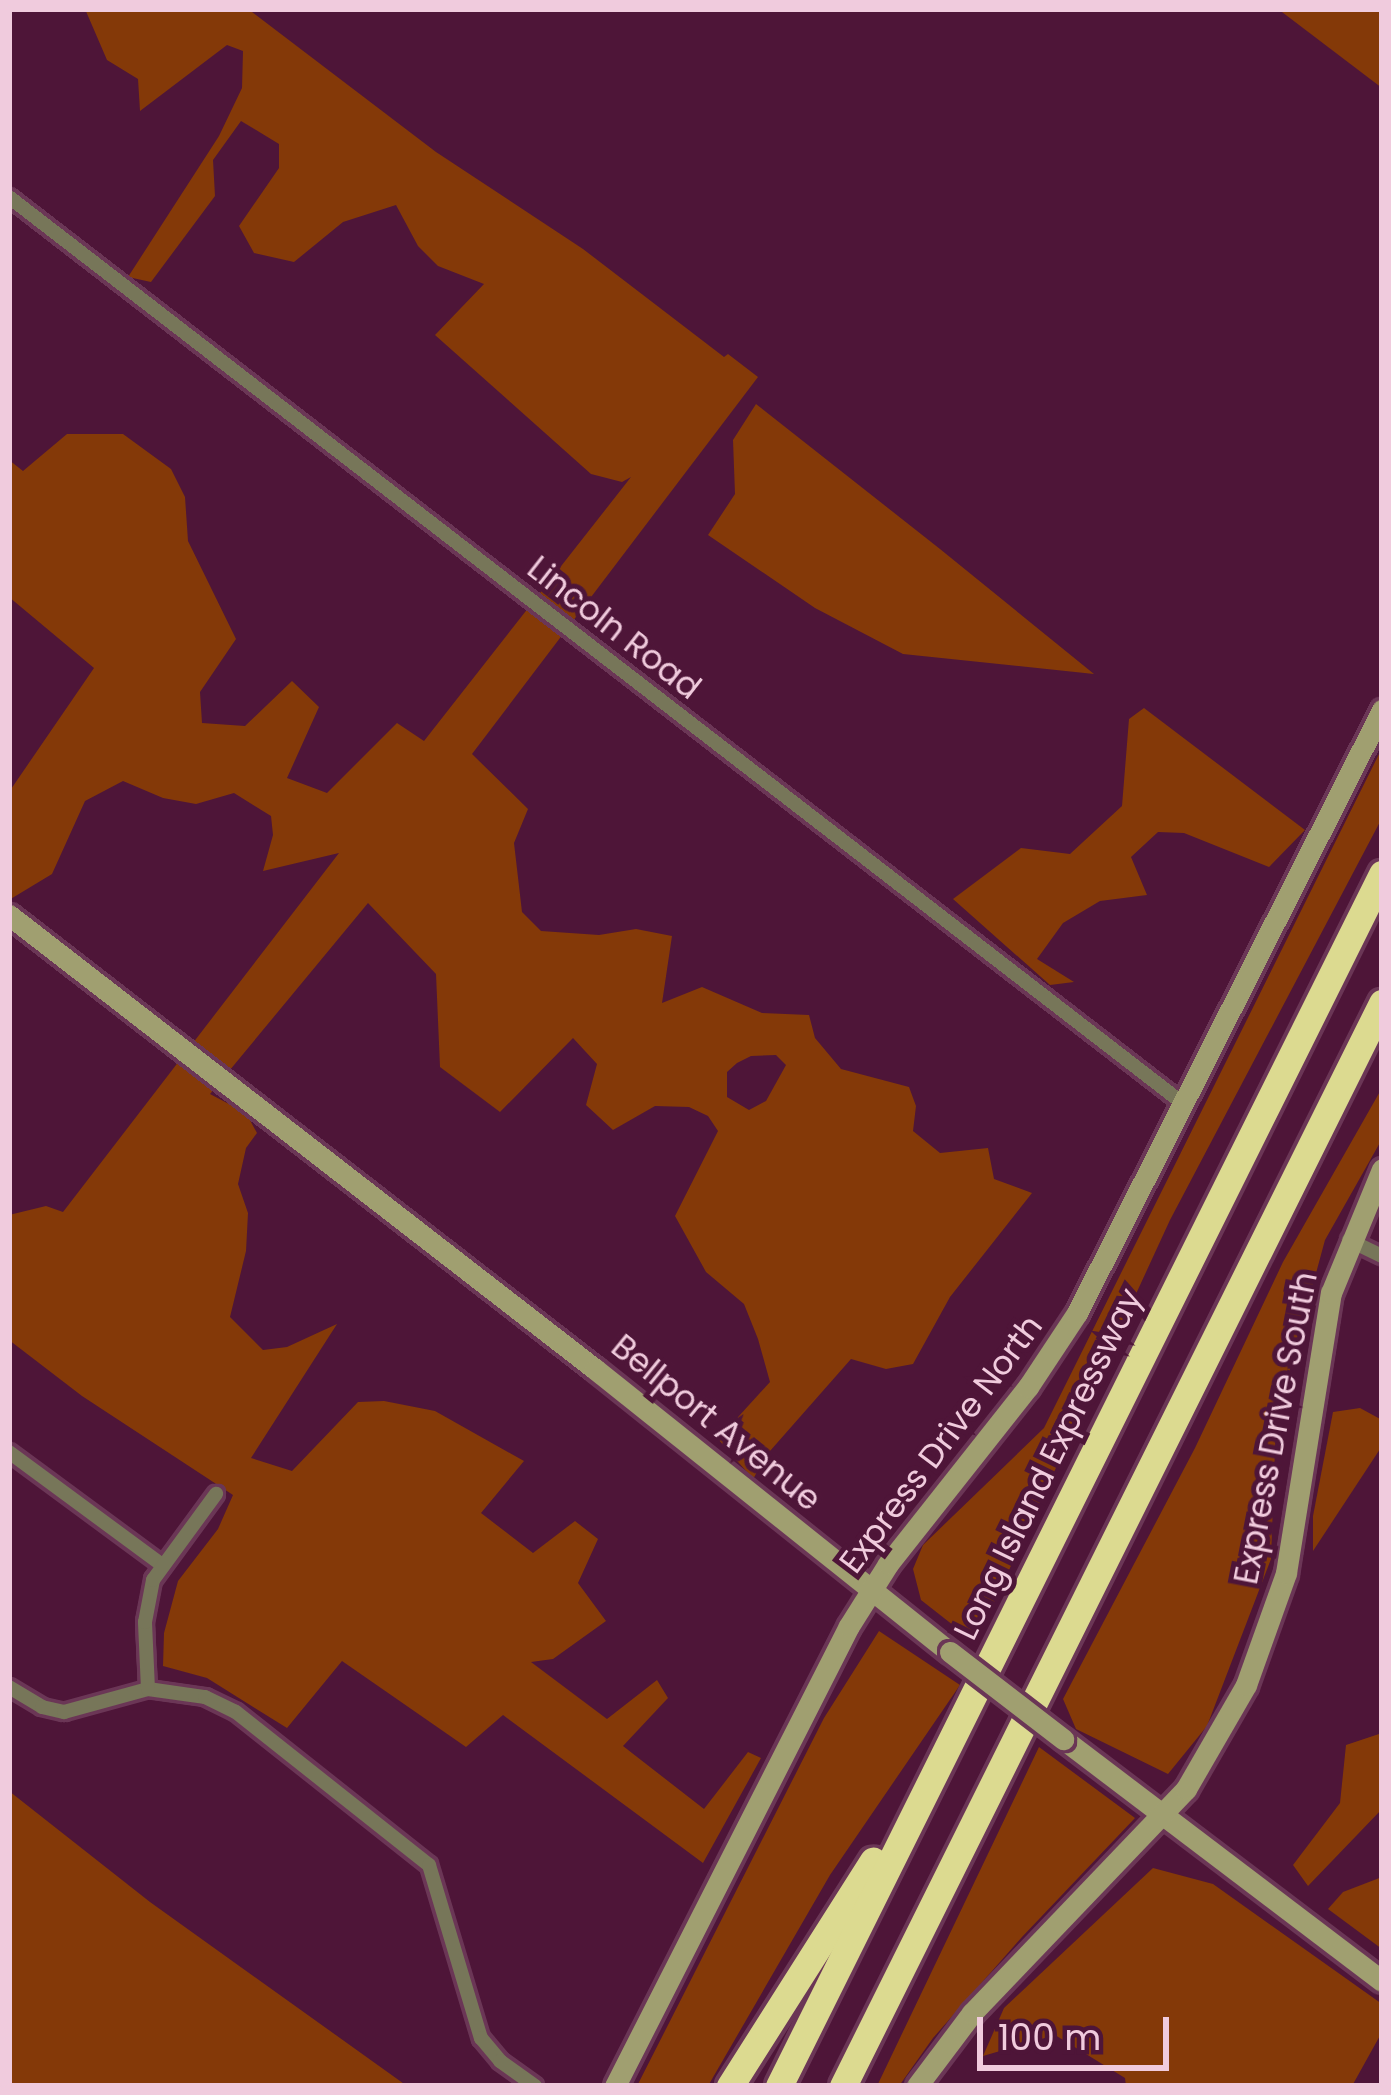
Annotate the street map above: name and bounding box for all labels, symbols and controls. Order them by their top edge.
street label: Lincoln Road [520,548,708,708]
street label: Express Drive South [1226,1268,1326,1588]
street label: Long Island Expressway [946,1282,1150,1646]
street label: Express Drive North [831,1307,1051,1581]
street label: Bellport Avenue [604,1327,828,1519]
scale bar [983,1993,1175,2067]
text: 100 m [998,2012,1101,2063]

